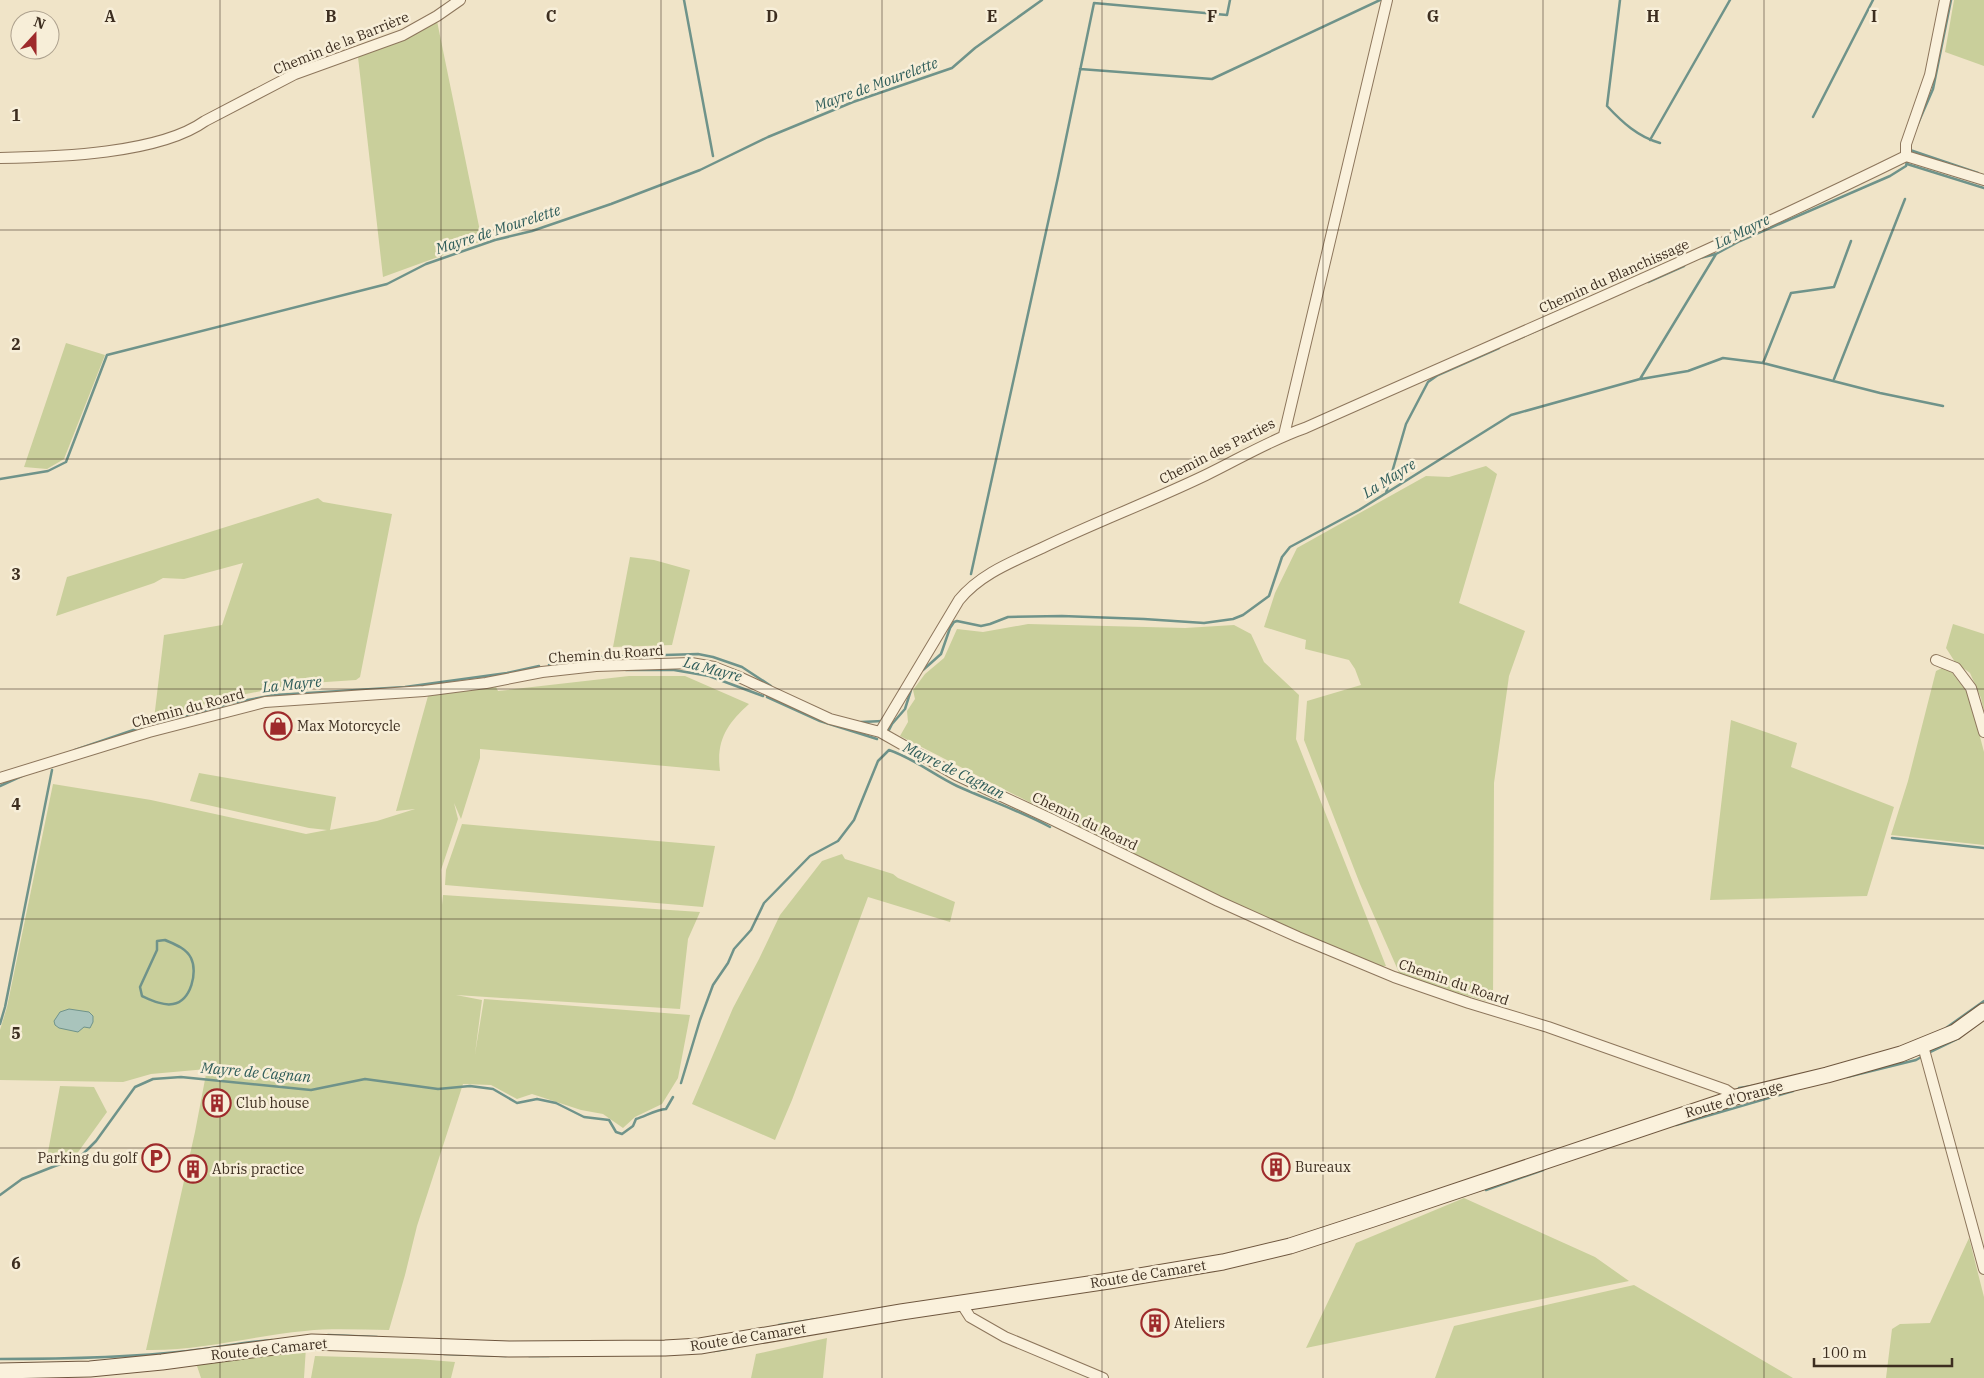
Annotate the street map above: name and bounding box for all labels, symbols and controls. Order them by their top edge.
text: A [104,6,116,26]
text: C [546,6,556,26]
text: D [766,6,778,26]
text: E [987,6,997,26]
text: F [1207,6,1217,26]
text: G [1427,6,1439,26]
text: H [1647,6,1660,26]
text: I [1871,6,1877,26]
street label: Chemin de la Barrière [271,8,411,78]
north arrow [10,10,60,60]
text: N [31,12,48,33]
water label: Mayre de Mourelette [811,53,941,116]
text: 1 [11,105,21,125]
water label: Mayre de Mourelette [432,200,563,258]
water label: La Mayre [1710,209,1773,253]
street label: Chemin du Blanchissage [1536,235,1692,317]
text: 2 [11,334,21,354]
street label: Chemin des Parties [1156,414,1278,488]
water label: La Mayre [1358,454,1420,502]
text: 3 [11,564,21,584]
street label: Chemin du Roard [548,641,665,667]
water label: La Mayre [681,652,744,686]
water label: La Mayre [260,671,323,697]
street label: Chemin du Roard [130,684,246,732]
shop icon: Max Motorcycle [263,711,293,741]
place label: Max Motorcycle [297,717,401,735]
water label: Mayre de Cagnan [899,737,1008,803]
street label: Chemin du Roard [1029,788,1141,855]
text: 4 [11,794,21,814]
street label: Chemin du Roard [1397,955,1512,1009]
text: 5 [11,1023,21,1043]
water label: Mayre de Cagnan [199,1058,312,1086]
street label: Route d'Orange [1683,1076,1785,1122]
building icon: Club house [202,1088,232,1118]
place label: Club house [236,1094,309,1112]
parking icon: Parking du golf [141,1143,171,1173]
place label: Parking du golf [37,1149,138,1167]
building icon: Bureaux [1261,1152,1291,1182]
building icon: Abris practice [178,1154,208,1184]
place label: Bureaux [1295,1158,1351,1176]
place label: Abris practice [212,1160,304,1178]
text: 6 [11,1253,21,1273]
street label: Route de Camaret [1089,1256,1207,1292]
building icon: Ateliers [1140,1308,1170,1338]
place label: Ateliers [1174,1314,1225,1332]
street label: Route de Camaret [689,1319,807,1355]
street label: Route de Camaret [210,1334,328,1364]
scale bar [1814,1336,1952,1368]
text: 100 m [1822,1343,1867,1362]

